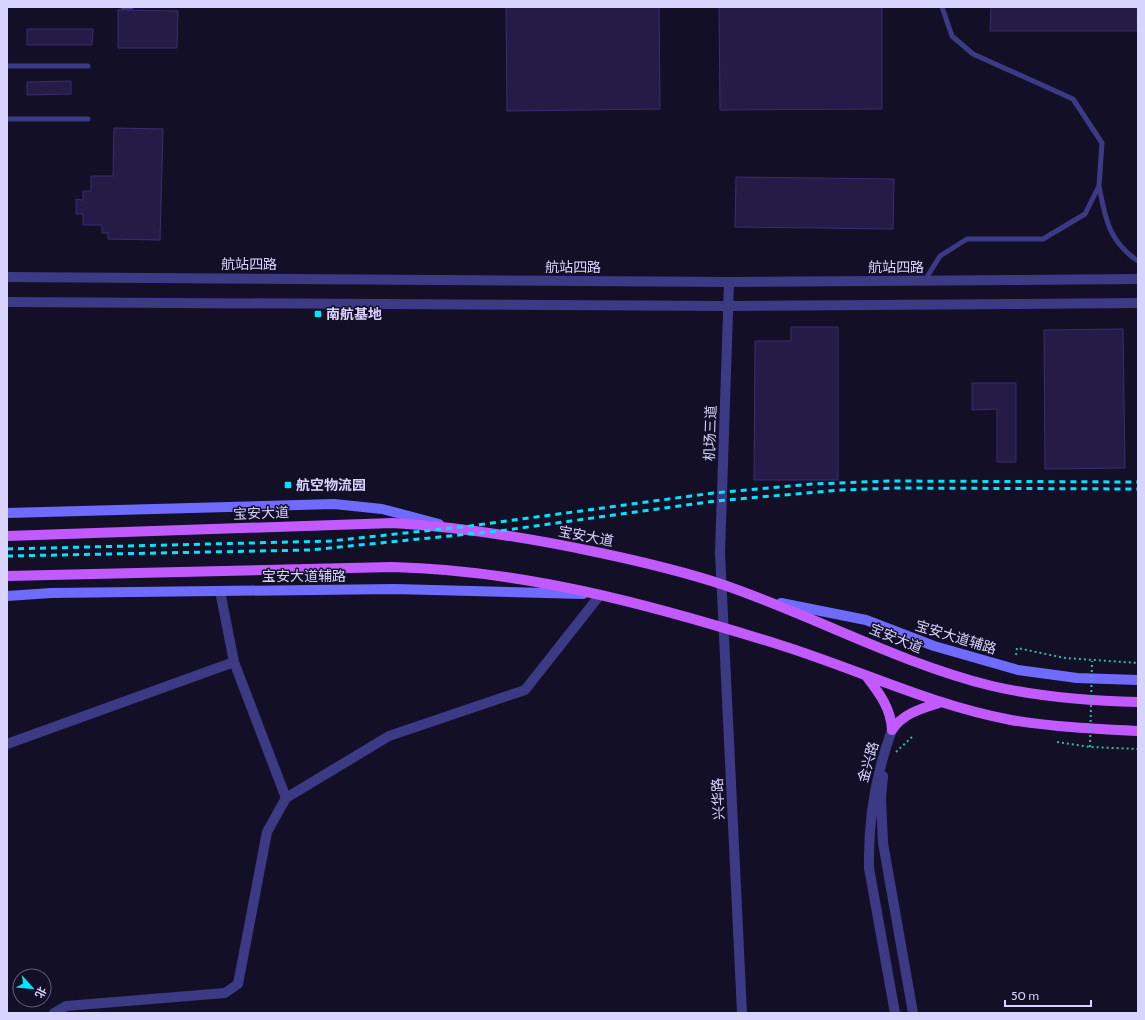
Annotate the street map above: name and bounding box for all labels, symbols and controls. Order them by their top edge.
street label: 航站四路 [221,255,277,273]
street label: 航站四路 [545,258,601,276]
street label: 航站四路 [868,258,924,276]
place label: 南航基地 [326,305,382,323]
marker: 南航基地 [313,309,323,319]
street label: 机场三道 [700,405,720,461]
place label: 航空物流园 [296,476,366,494]
marker: 航空物流园 [283,480,293,490]
street label: 宝安大道 [233,503,289,523]
street label: 宝安大道 [557,522,615,550]
street label: 宝安大道辅路 [262,567,346,585]
street label: 宝安大道辅路 [913,616,999,658]
street label: 宝安大道 [867,619,925,657]
street label: 金兴路 [854,739,882,785]
street label: 兴华路 [708,778,728,820]
north arrow [12,968,52,1008]
scale bar [1005,982,1091,1008]
text: 北 [32,984,50,1001]
text: 50 m [1011,988,1039,1003]

